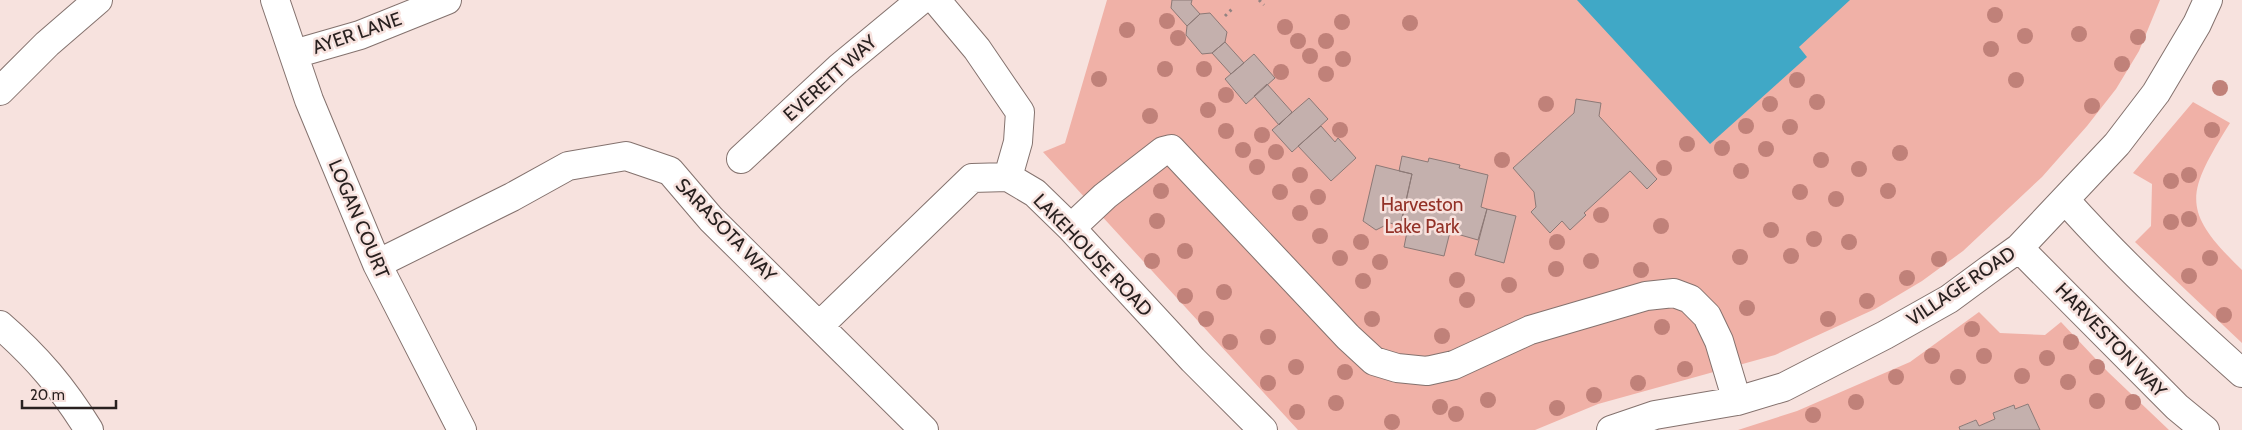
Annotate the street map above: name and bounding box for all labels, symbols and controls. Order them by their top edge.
street label: AYER LANE [309,7,405,59]
street label: EVERETT WAY [779,30,882,126]
street label: LOGAN COURT [324,156,394,282]
street label: SARASOTA WAY [671,174,781,287]
street label: LAKEHOUSE ROAD [1029,189,1158,321]
park label: Harveston Lake Park [1381,193,1463,238]
street label: VILLAGE ROAD [1902,241,2020,331]
street label: HARVESTON WAY [2051,278,2172,402]
scale bar [22,378,116,410]
text: 20 m [30,386,65,404]

